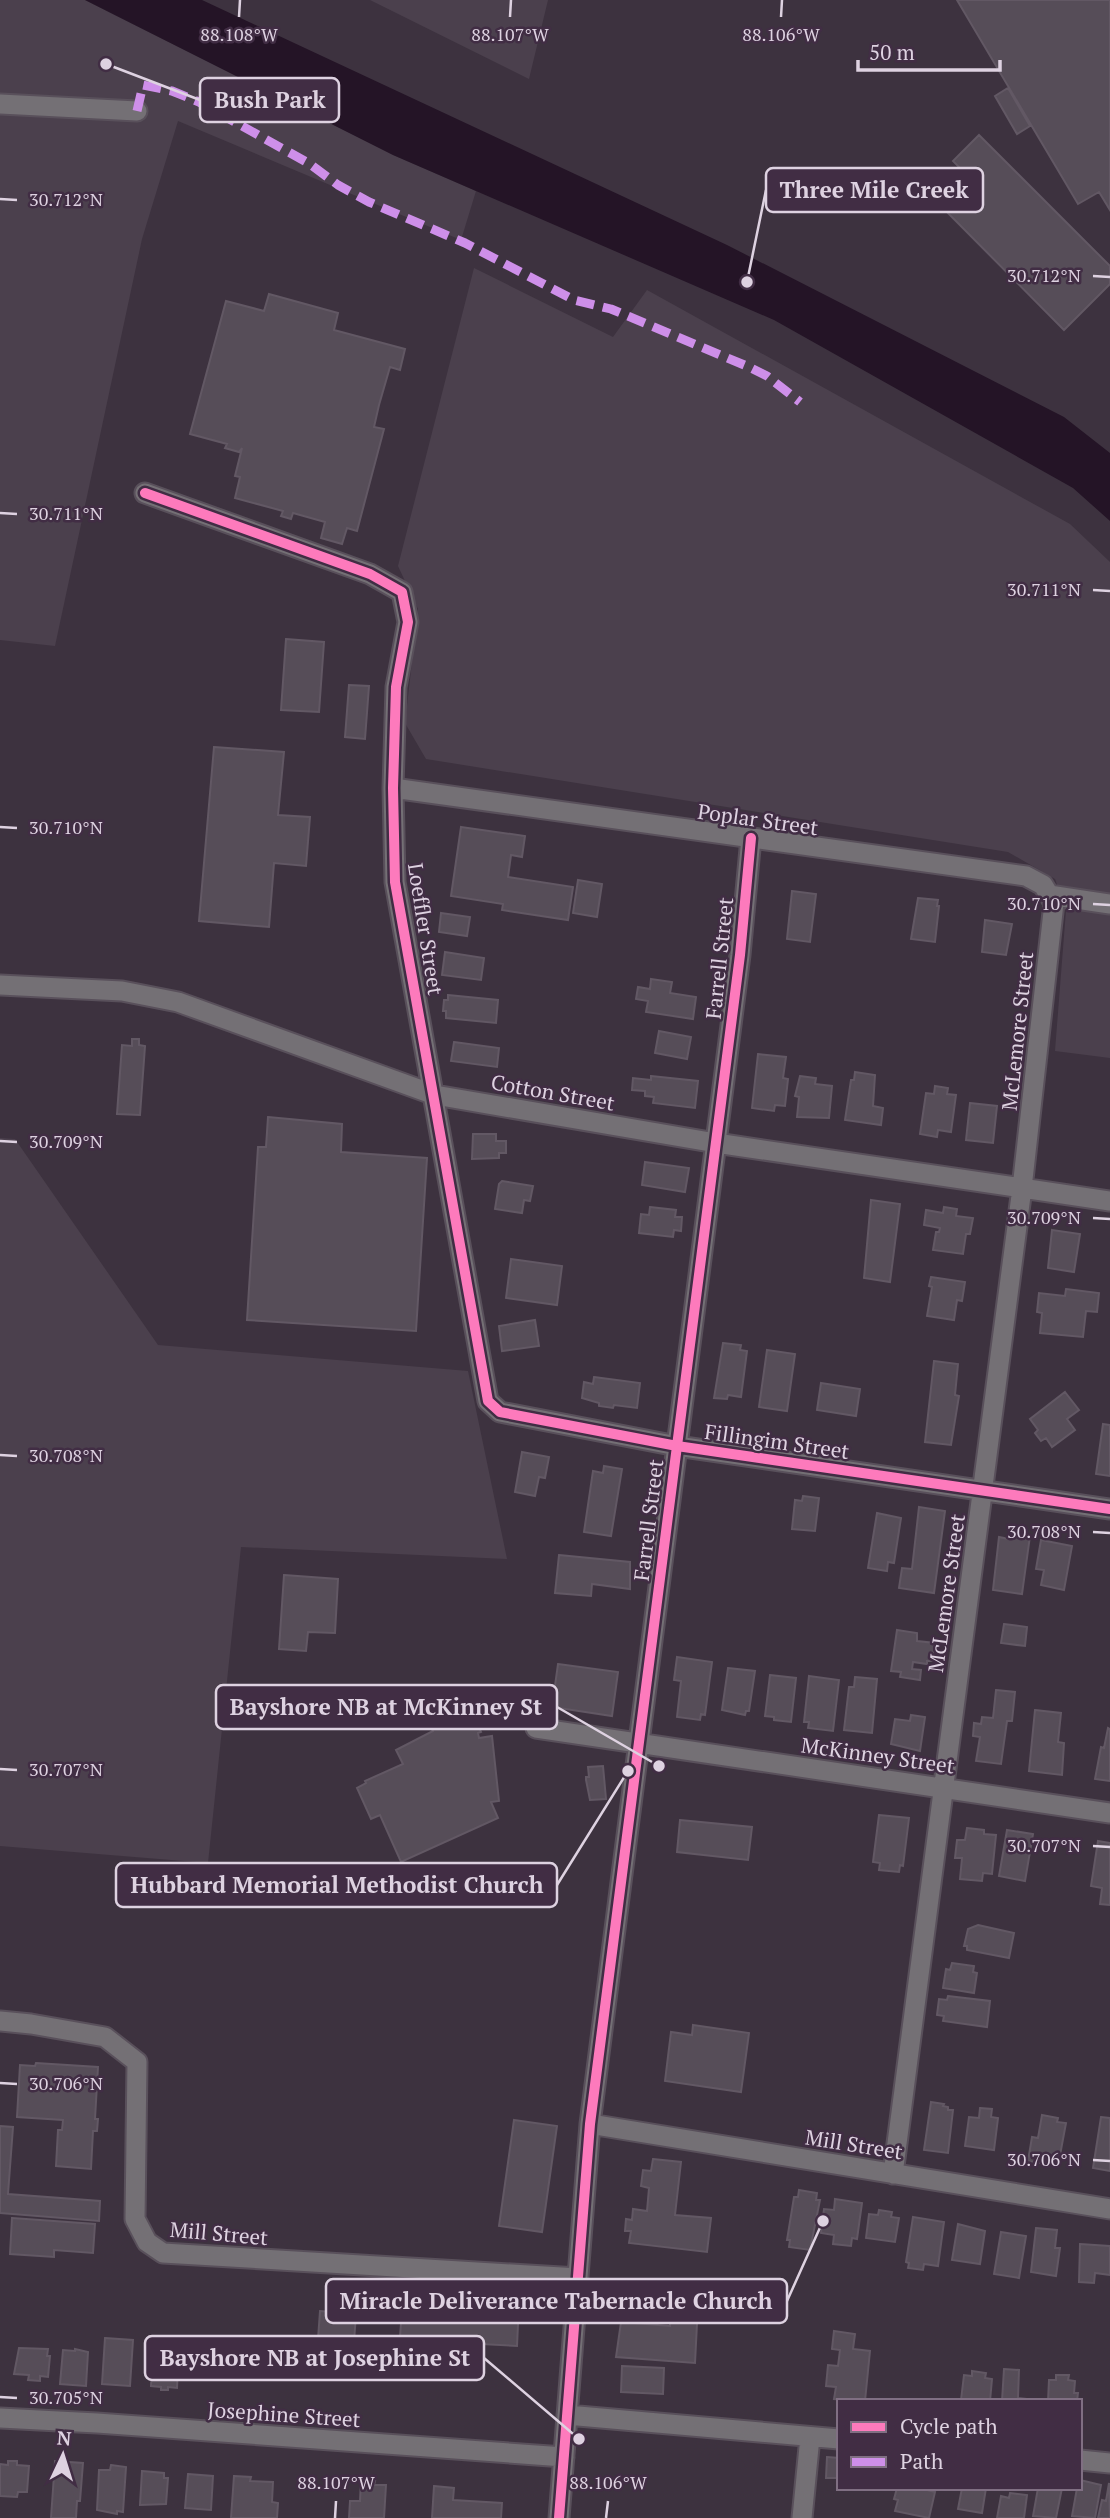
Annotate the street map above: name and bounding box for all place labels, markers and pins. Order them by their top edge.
callout: Bush Park [200,78,339,122]
callout: Three Mile Creek [766,168,983,212]
callout: Bayshore NB at McKinney St [216,1685,557,1729]
callout: Hubbard Memorial Methodist Church [116,1863,557,1907]
callout: Miracle Deliverance Tabernacle Church [326,2279,787,2323]
callout: Bayshore NB at Josephine St [145,2336,484,2380]

